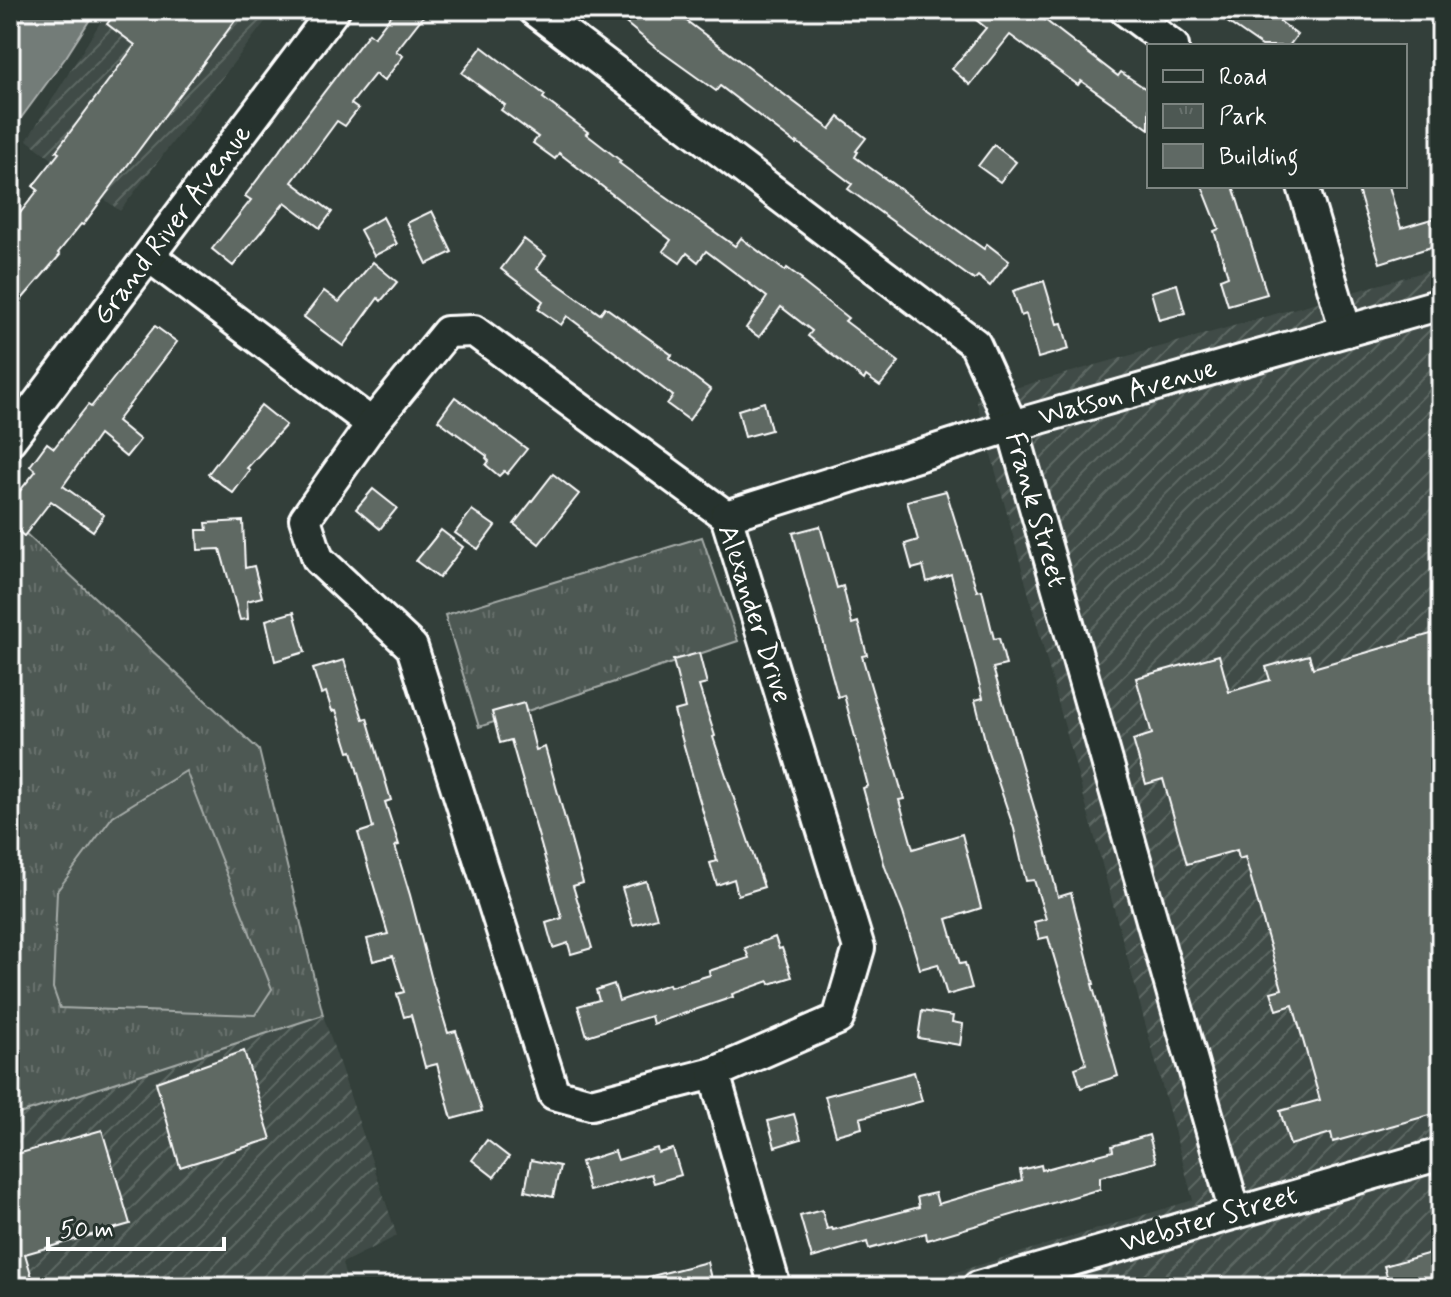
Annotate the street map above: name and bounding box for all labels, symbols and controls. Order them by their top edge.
legend [1147,44,1407,188]
text: Road [1219,62,1267,93]
text: Park [1219,102,1267,133]
street label: Grand River Avenue [85,117,261,333]
text: Building [1219,142,1299,176]
street label: Watson Avenue [1035,350,1221,436]
street label: Frank Street [995,428,1075,592]
street label: Alexander Drive [708,520,800,708]
street label: Webster Street [1116,1177,1302,1263]
scale bar [48,1201,224,1251]
text: 50 m [60,1215,114,1246]

